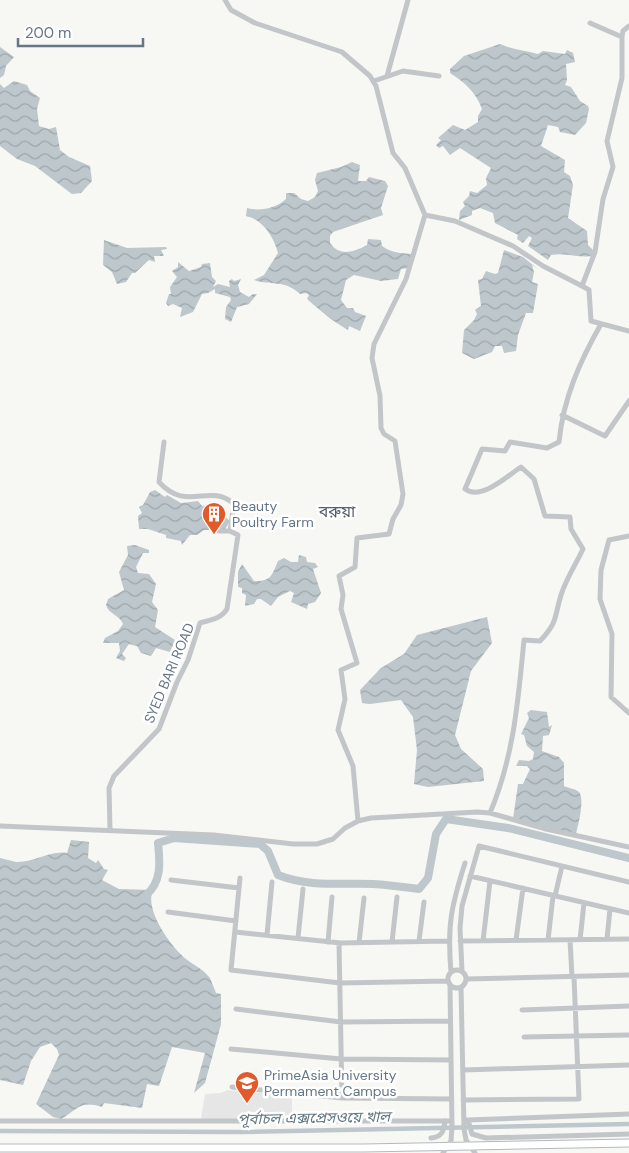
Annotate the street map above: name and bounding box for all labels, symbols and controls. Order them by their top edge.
scale bar [18,15,142,47]
text: 200 m [25,23,71,43]
place label: Beauty Poultry Farm [232,497,314,531]
building icon: Beauty Poultry Farm [201,501,227,535]
district label: বরুয়া [318,501,356,522]
street label: SYED BARI ROAD [140,620,198,726]
place label: PrimeAsia University Permament Campus [264,1066,397,1100]
school or university icon: PrimeAsia University Permament Campus [234,1070,260,1104]
water label: পূর্বাচল এক্সপ্রেসওয়ে খাল [238,1107,393,1129]

